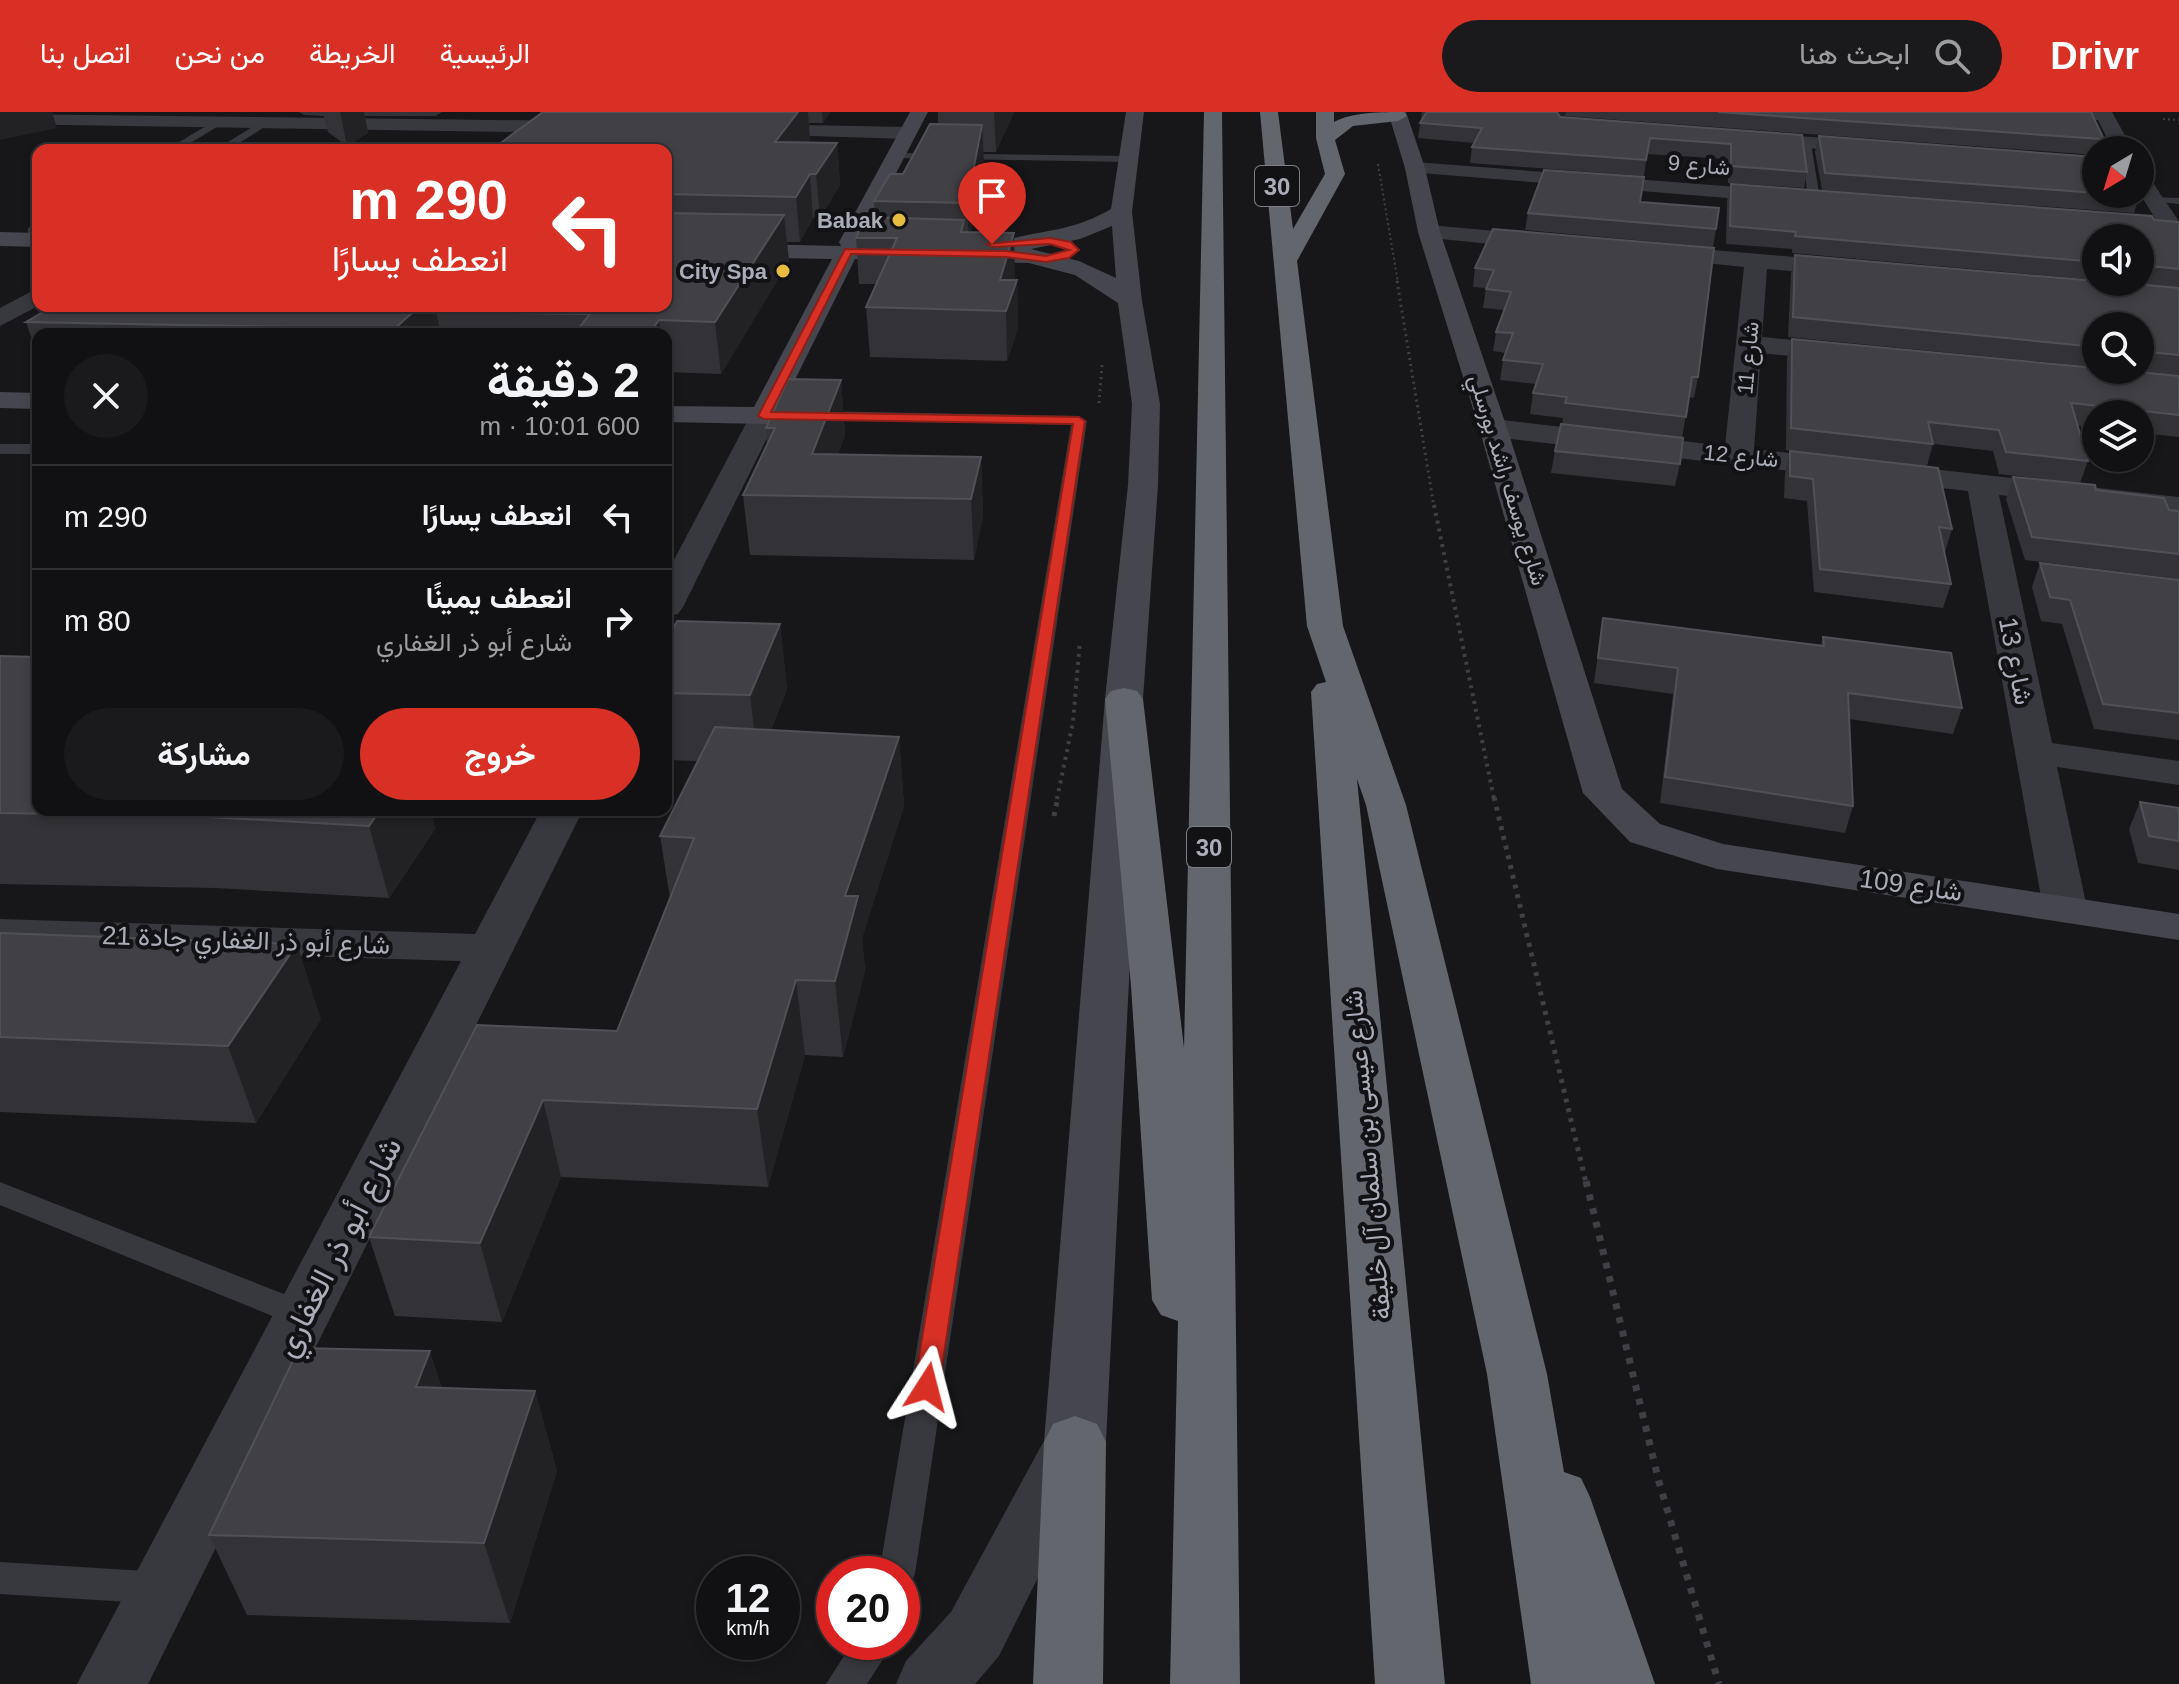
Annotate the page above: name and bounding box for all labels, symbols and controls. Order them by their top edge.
search box [1442,20,2002,92]
icon: search [1930,34,1974,78]
text: Drivr [2050,35,2139,77]
text: ابحث هنا [1799,37,1910,70]
text: اتصل بنا [40,38,131,69]
text: من نحن [175,38,265,69]
text: الخريطة [309,38,396,69]
text: الرئيسية [440,38,530,69]
north arrow [2082,136,2154,208]
map controls [2082,136,2154,472]
street label: شارع 9 [1667,150,1731,182]
pin [958,162,1026,244]
road number: 30 [1255,166,1299,206]
text: 290 m [349,168,508,231]
icon: arrive [970,174,1014,218]
icon: left [536,176,640,280]
place label: Babak [817,208,884,233]
marker: Babak [890,211,908,229]
button: sound [2082,224,2154,296]
text: انعطف يسارًا [332,238,508,279]
place label: City Spa [679,259,768,284]
marker: City Spa [774,262,792,280]
button: search [2082,312,2154,384]
street label: شارع 11 [1732,320,1766,396]
button: close [64,354,148,438]
text: 2 دقيقة [487,354,640,407]
street label: شارع يوسف راشد بورسلي [1458,372,1552,590]
button: layers [2082,400,2154,472]
text: 600 m · 10:01 [480,411,640,441]
street label: شارع 12 [1702,440,1780,474]
icon: left [596,495,640,539]
text: انعطف يسارًا [422,498,572,531]
text: 290 m [64,500,147,533]
text: انعطف يمينًا [425,581,572,614]
icon: right [596,599,640,643]
text: 80 m [64,604,131,637]
street label: شارع 13 [1990,615,2039,708]
text: شارع أبو ذر الغفاري [376,627,572,657]
button: مشاركة [64,708,344,800]
button: خروج [360,708,640,800]
road number: 30 [1187,827,1231,867]
street label: شارع 109 [1858,863,1964,910]
street label: شارع أبو ذر الغفاري جادة 21 [101,920,390,966]
street label: شارع عيسى بن سلمان آل خليفة [1338,989,1399,1321]
street label: شارع أبو ذر الغفاري [267,1131,416,1366]
position arrow [885,1345,969,1429]
speed limit sign: 20 [816,1556,920,1660]
text: 12 [726,1576,770,1620]
text: km/h [726,1617,770,1639]

